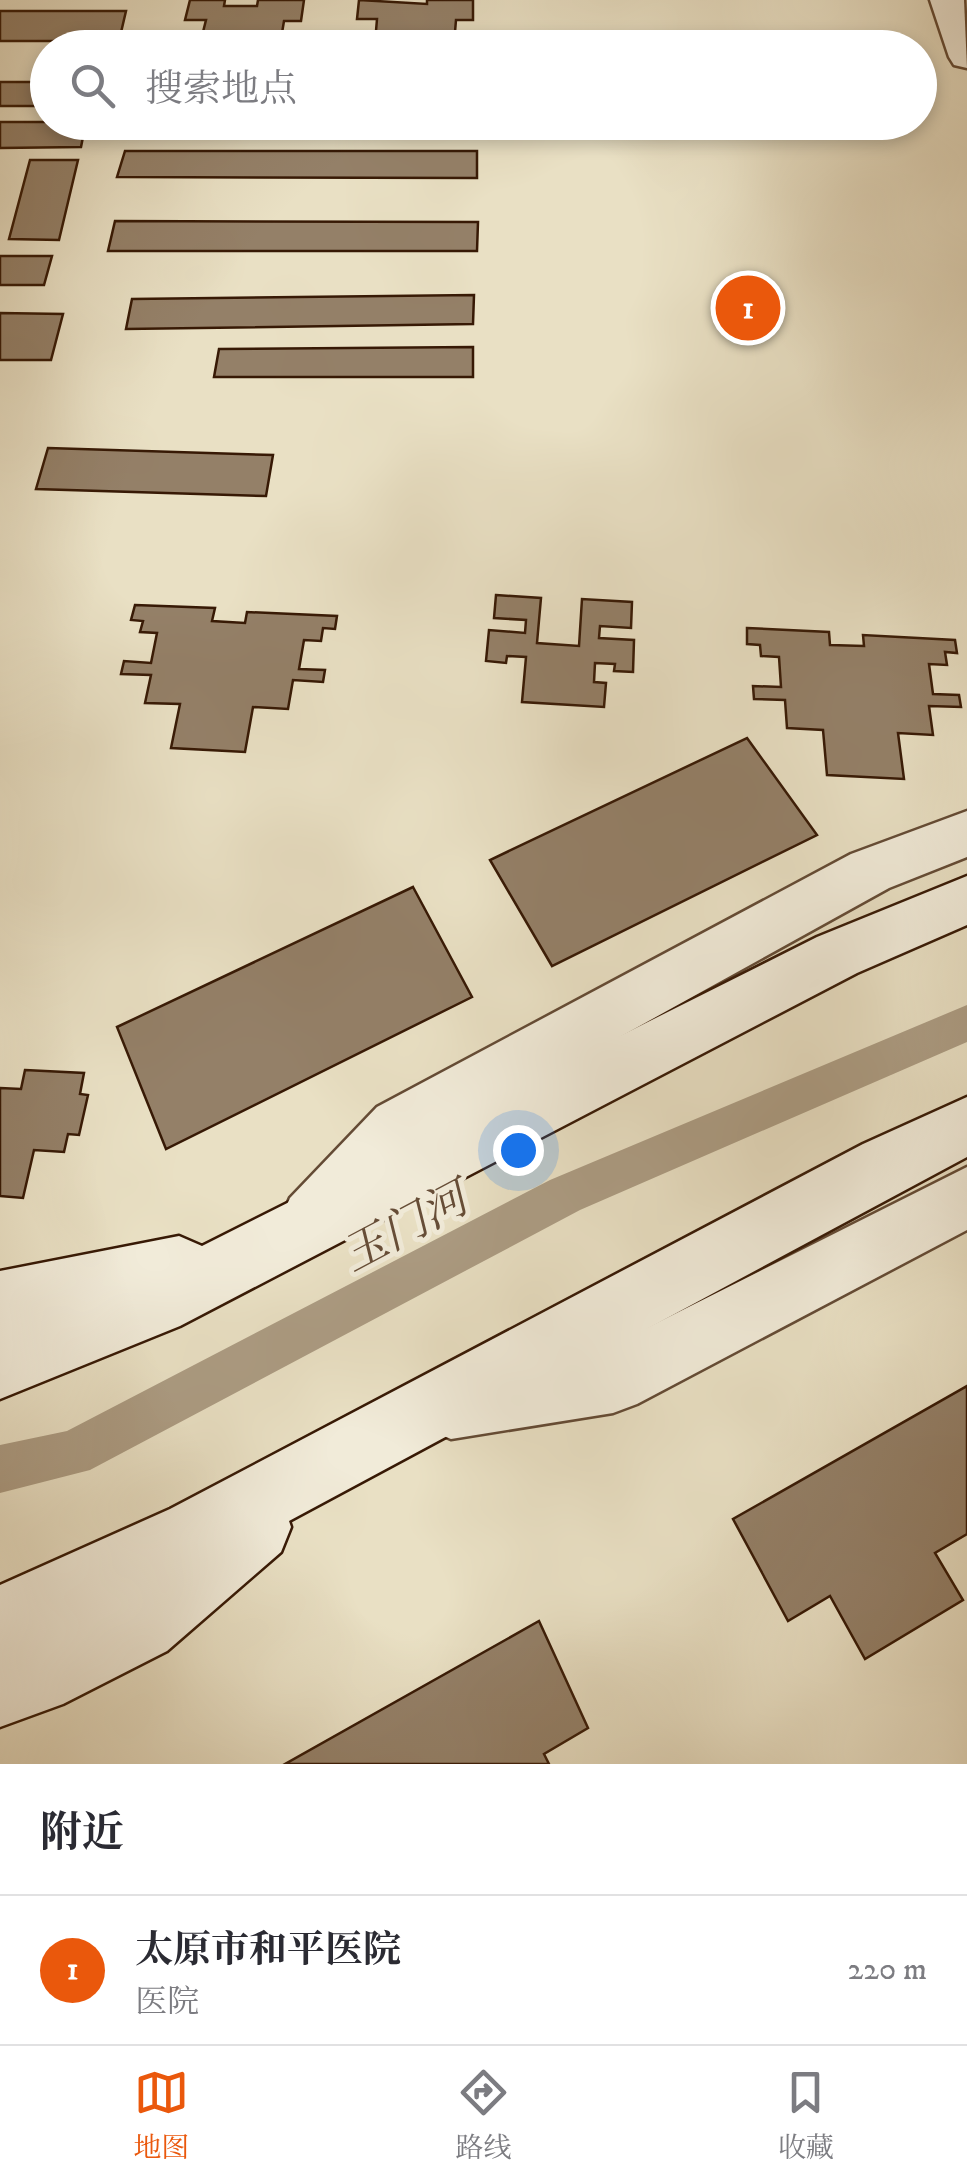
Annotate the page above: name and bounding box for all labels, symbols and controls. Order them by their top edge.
search box [30,30,937,140]
icon: search [65,58,120,113]
text: 搜索地点 [145,66,297,114]
pin: 1 [716,270,780,346]
your location [493,1125,544,1176]
water label: 玉门河 [333,1169,484,1285]
text: 附近 [40,1808,124,1860]
text: 太原市和平医院 [135,1927,401,1975]
text: 1 [67,1950,78,1990]
text: 220 m [847,1950,927,1990]
text: 医院 [135,1983,199,2023]
tab: 地图 [133,2065,189,2166]
tab: 路线 [455,2065,512,2166]
tab: 收藏 [778,2065,834,2166]

